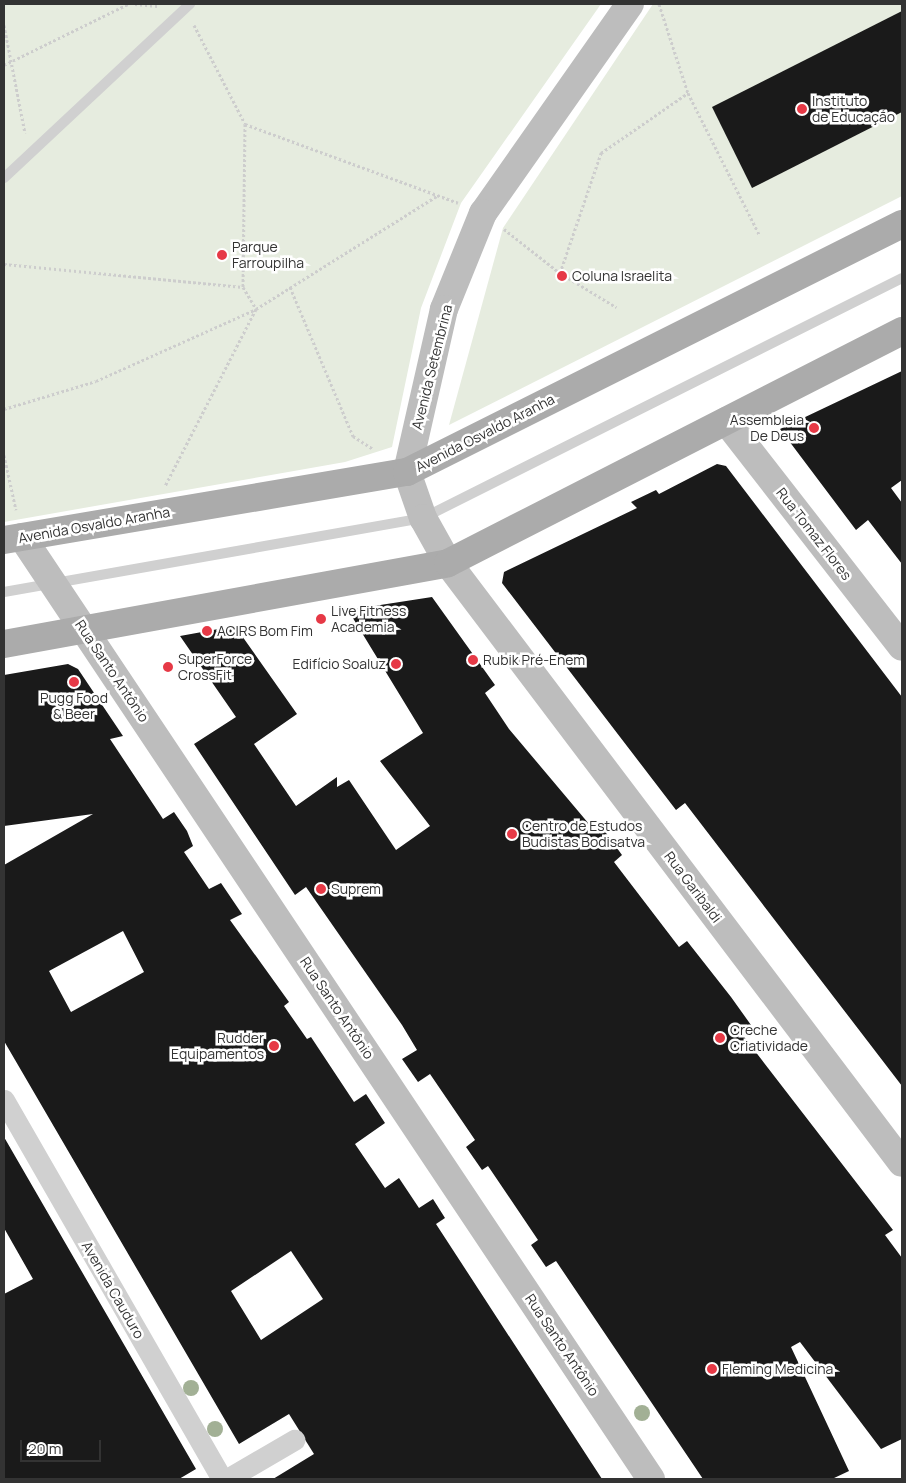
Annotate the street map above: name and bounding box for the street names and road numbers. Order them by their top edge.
street label: Avenida Setembrina [408,303,456,431]
street label: Avenida Osvaldo Aranha [413,391,557,475]
street label: Rua Tomaz Flores [773,485,855,583]
street label: Avenida Osvaldo Aranha [17,503,171,547]
street label: Rua Santo Antônio [72,617,152,725]
street label: Rua Garibaldi [661,848,725,926]
street label: Rua Santo Antônio [297,954,377,1062]
street label: Avenida Cauduro [78,1238,148,1342]
street label: Rua Santo Antônio [522,1291,602,1399]

